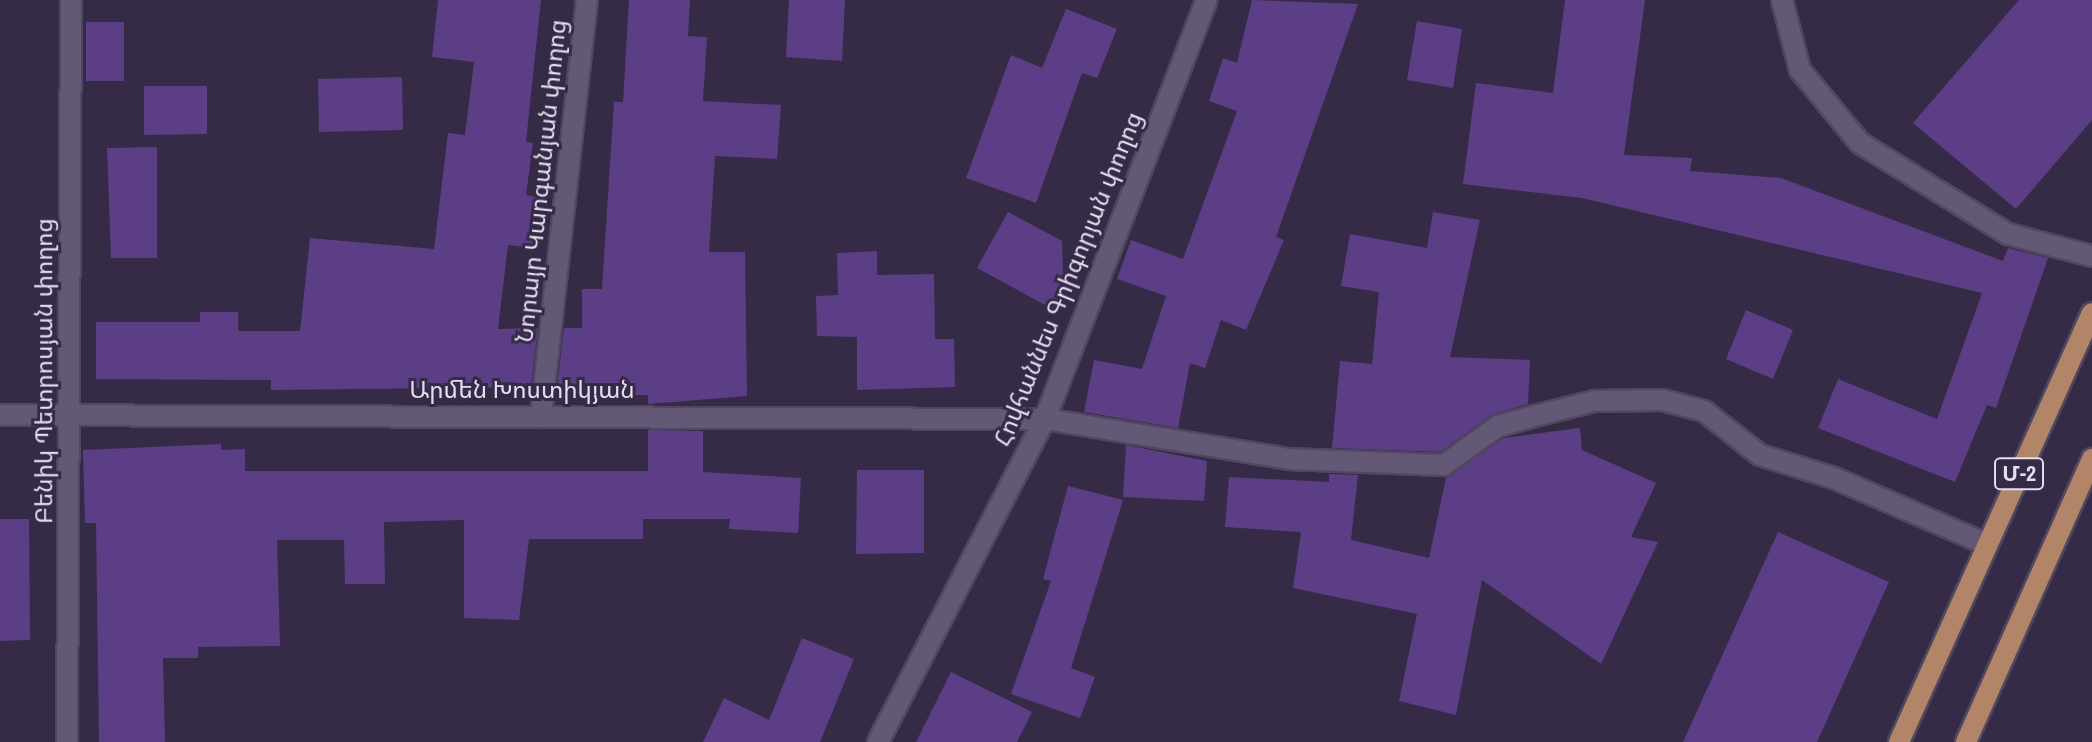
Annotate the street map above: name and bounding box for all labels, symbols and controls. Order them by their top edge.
street label: Նորայր Կարգանյան փողոց [510,18,572,344]
street label: Հովհաննես Գրիգորյան փողոց [988,108,1148,450]
street label: Բենիկ Պետրոսյան փողոց [30,218,58,524]
street label: Արմեն Խոստիկյան [409,376,635,404]
road number: Մ-2 [1993,456,2045,492]

